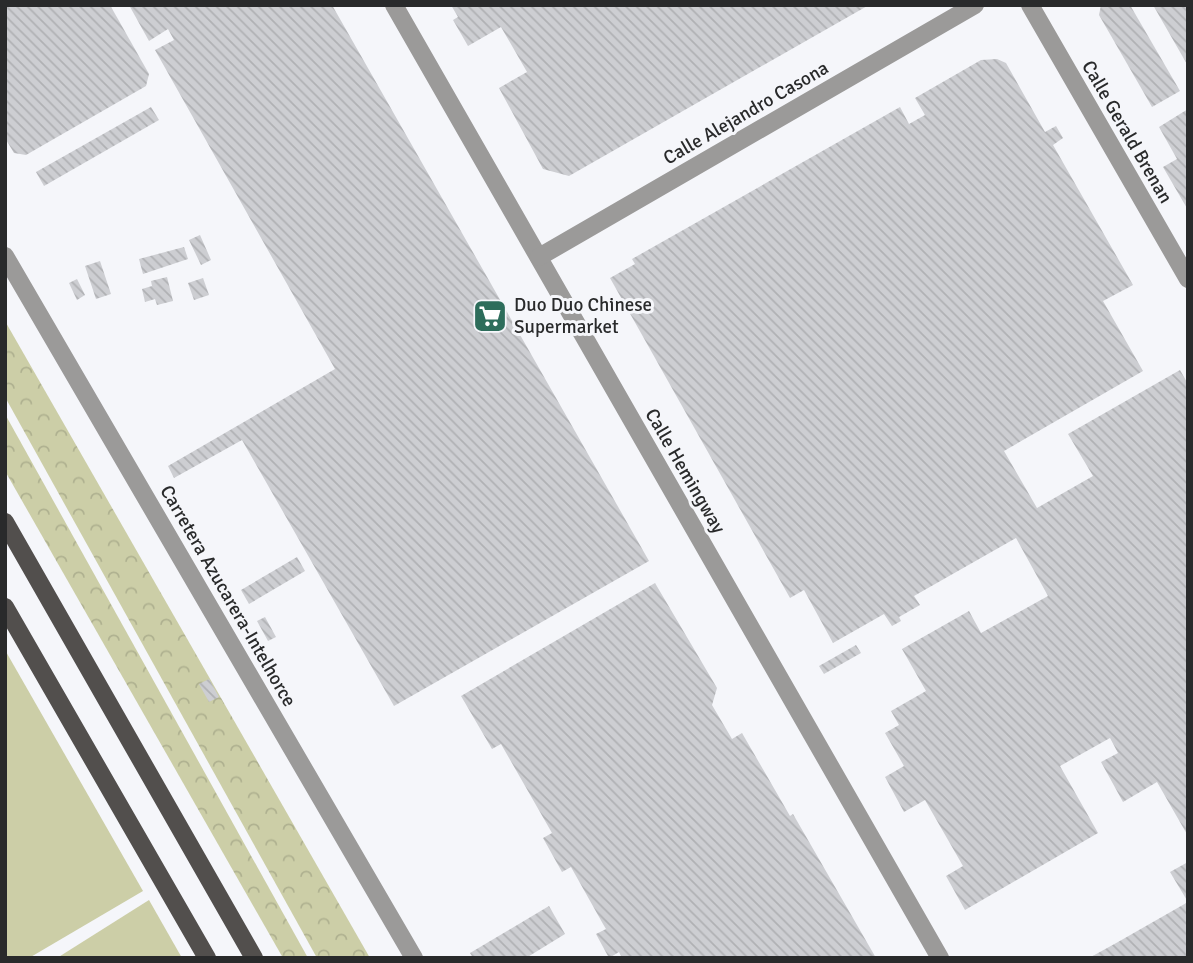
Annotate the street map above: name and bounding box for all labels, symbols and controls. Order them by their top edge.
street label: Calle Alejandro Casona [659,56,833,170]
street label: Calle Gerald Brenan [1076,56,1178,208]
place label: Duo Duo Chinese Supermarket [514,293,652,339]
supermarket icon: Duo Duo Chinese Supermarket [471,297,509,335]
street label: Calle Hemingway [640,404,731,538]
street label: Carretera Azucarera-Intelhorce [155,481,301,711]

